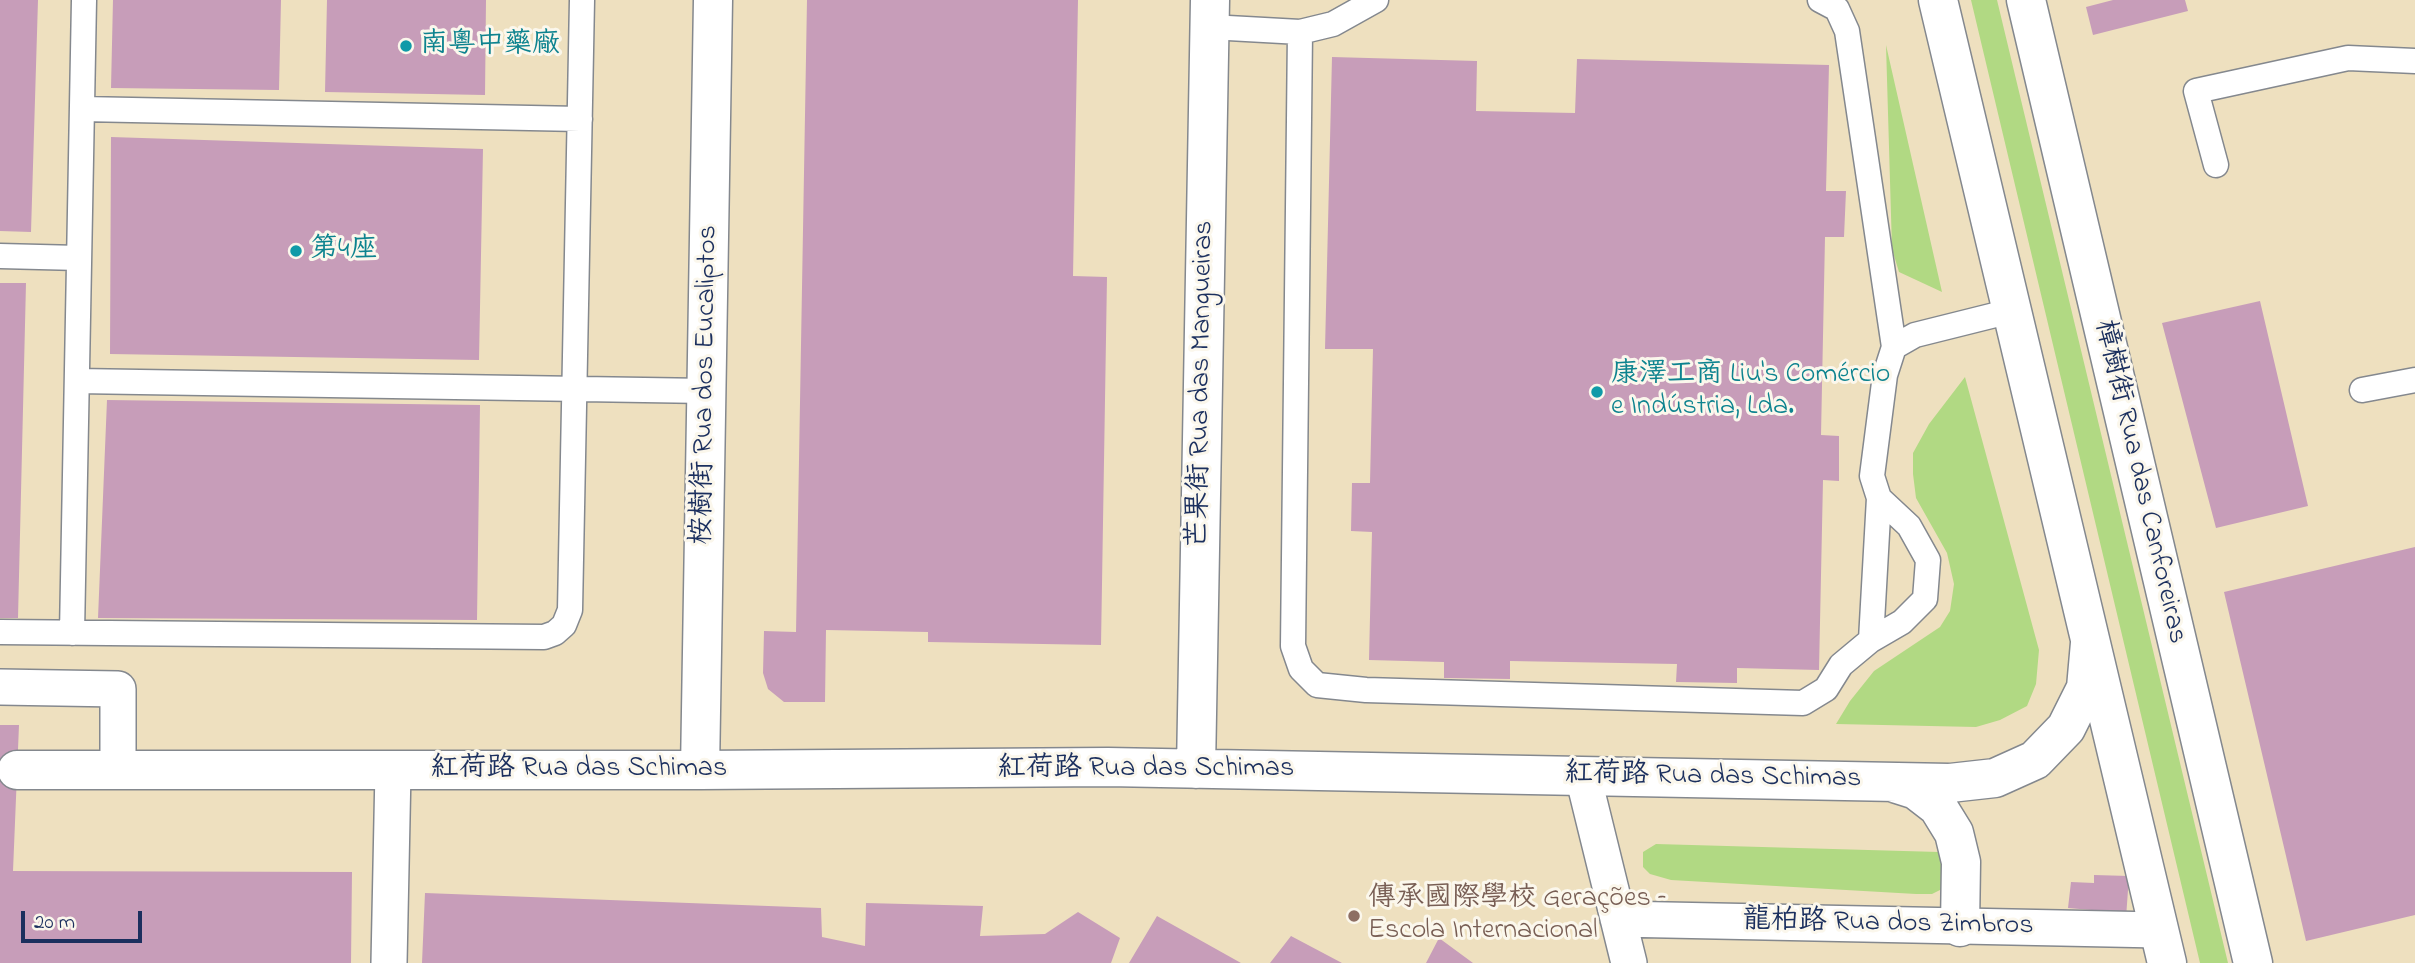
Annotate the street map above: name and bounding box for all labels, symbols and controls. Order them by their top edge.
place label: 南粵中藥廠 [420,29,560,63]
marker: 南粵中藥廠 [398,38,414,54]
street label: 芒果街 Rua das Mangueiras [1183,220,1223,548]
street label: 桉樹街 Rua dos Eucaliptos [687,225,727,545]
place label: 第4座 [310,234,378,268]
marker: 第4座 [288,243,304,259]
street label: 樟樹街 Rua das Canforeiras [2085,317,2193,647]
place label: 康澤工商 Liu's Comércio e Indústria, Lda. [1611,359,1890,425]
marker: 康澤工商 Liu's Comércio e Indústria, Lda. [1589,384,1605,400]
street label: 紅荷路 Rua das Schimas [431,753,727,787]
street label: 紅荷路 Rua das Schimas [998,753,1294,787]
street label: 紅荷路 Rua das Schimas [1564,759,1862,797]
place label: 傳承國際學校 Gerações – Escola Internacional [1368,883,1666,949]
scale bar [24,897,145,941]
street label: 龍柏路 Rua dos Zimbros [1742,906,2034,944]
text: 20 m [34,908,75,938]
marker: 傳承國際學校 Gerações – Escola Internacional [1346,908,1362,924]

